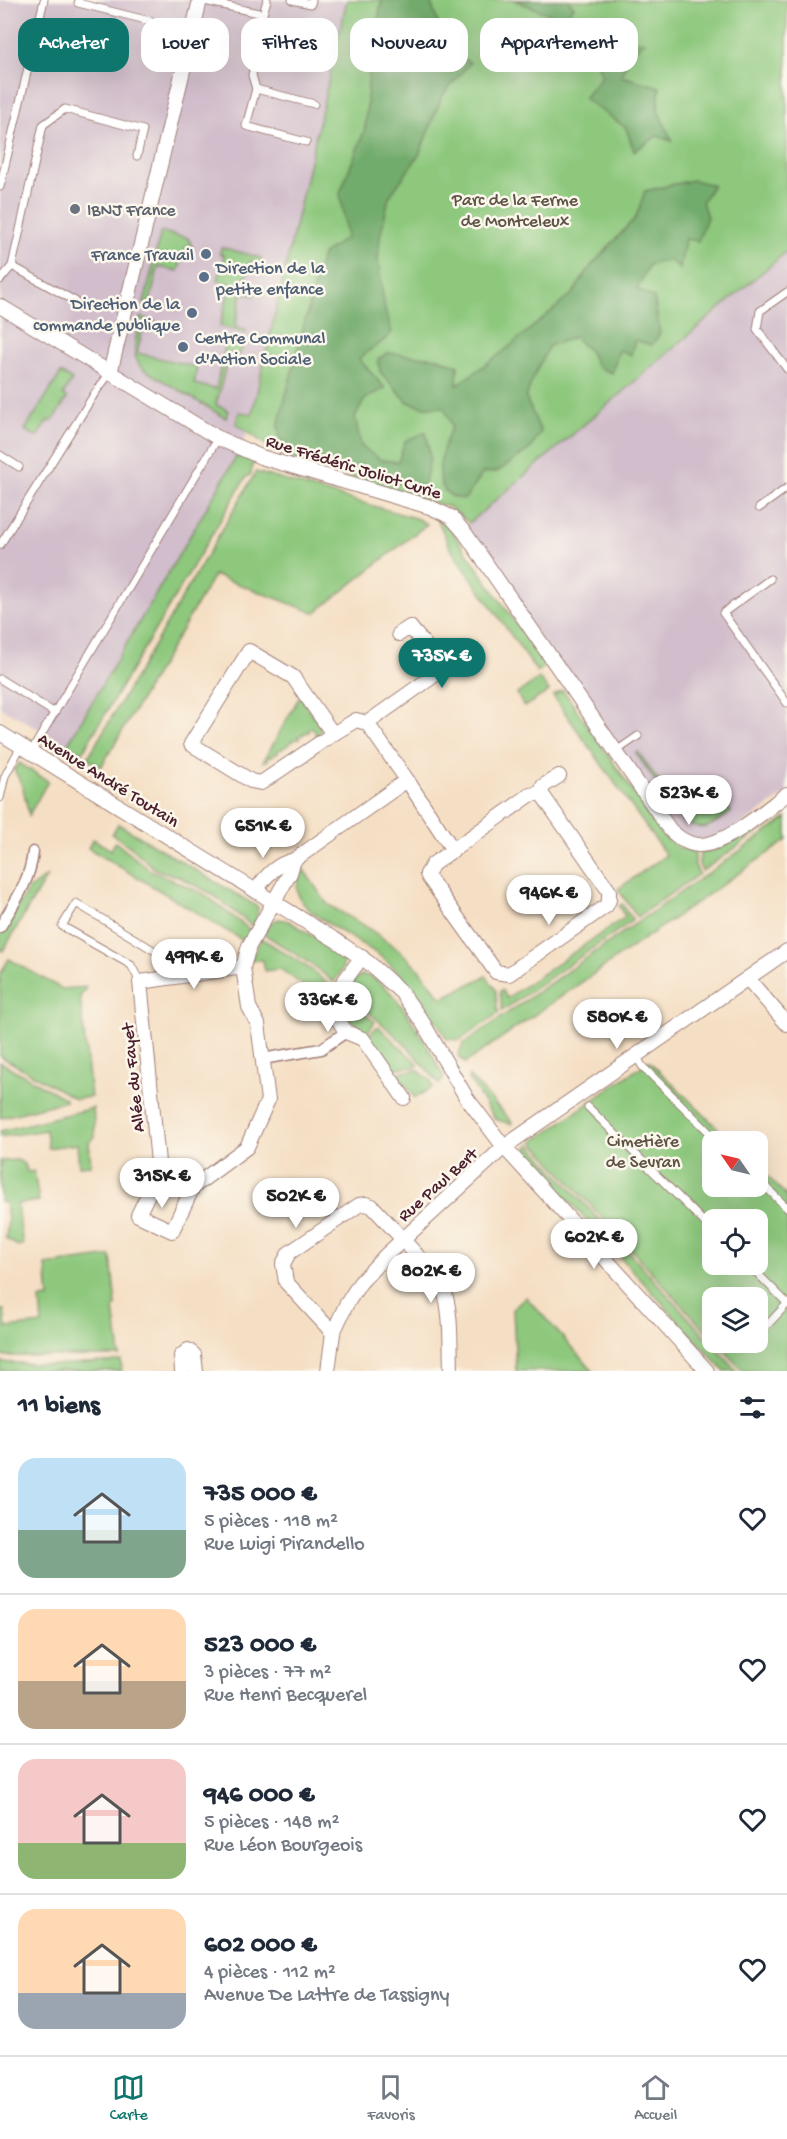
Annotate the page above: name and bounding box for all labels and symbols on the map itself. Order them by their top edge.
park label: Parc de la Ferme de Montceleux [451,191,579,233]
place label: IBNJ France [87,201,176,222]
marker: IBNJ France [68,202,82,216]
place label: France Travail [90,246,194,267]
marker: France Travail [199,247,213,261]
place label: Direction de la petite enfance [215,259,326,301]
marker: Direction de la petite enfance [197,270,211,284]
place label: Direction de la commande publique [33,295,181,337]
marker: Direction de la commande publique [185,306,199,320]
place label: Centre Communal d'Action Sociale [195,329,326,371]
marker: Centre Communal d'Action Sociale [176,340,190,354]
street label: Rue Frédéric Joliot Curie [263,432,444,505]
pin: 735K € [393,638,491,689]
street label: Avenue André Toutain [33,729,183,833]
pin: 523K € [640,775,738,826]
pin: 651K € [214,808,312,859]
pin: 946K € [500,875,598,926]
pin: 499K € [145,939,243,990]
pin: 336K € [279,982,377,1033]
pin: 580K € [568,999,666,1050]
street label: Allée du Fayet [118,1021,151,1133]
north arrow [702,1131,768,1197]
park label: Cimetière de Sevran [606,1132,681,1174]
street label: Rue Paul Bert [394,1143,484,1227]
pin: 315K € [113,1158,211,1209]
pin: 502K € [247,1178,345,1229]
pin: 602K € [545,1219,643,1270]
pin: 802K € [382,1253,480,1304]

